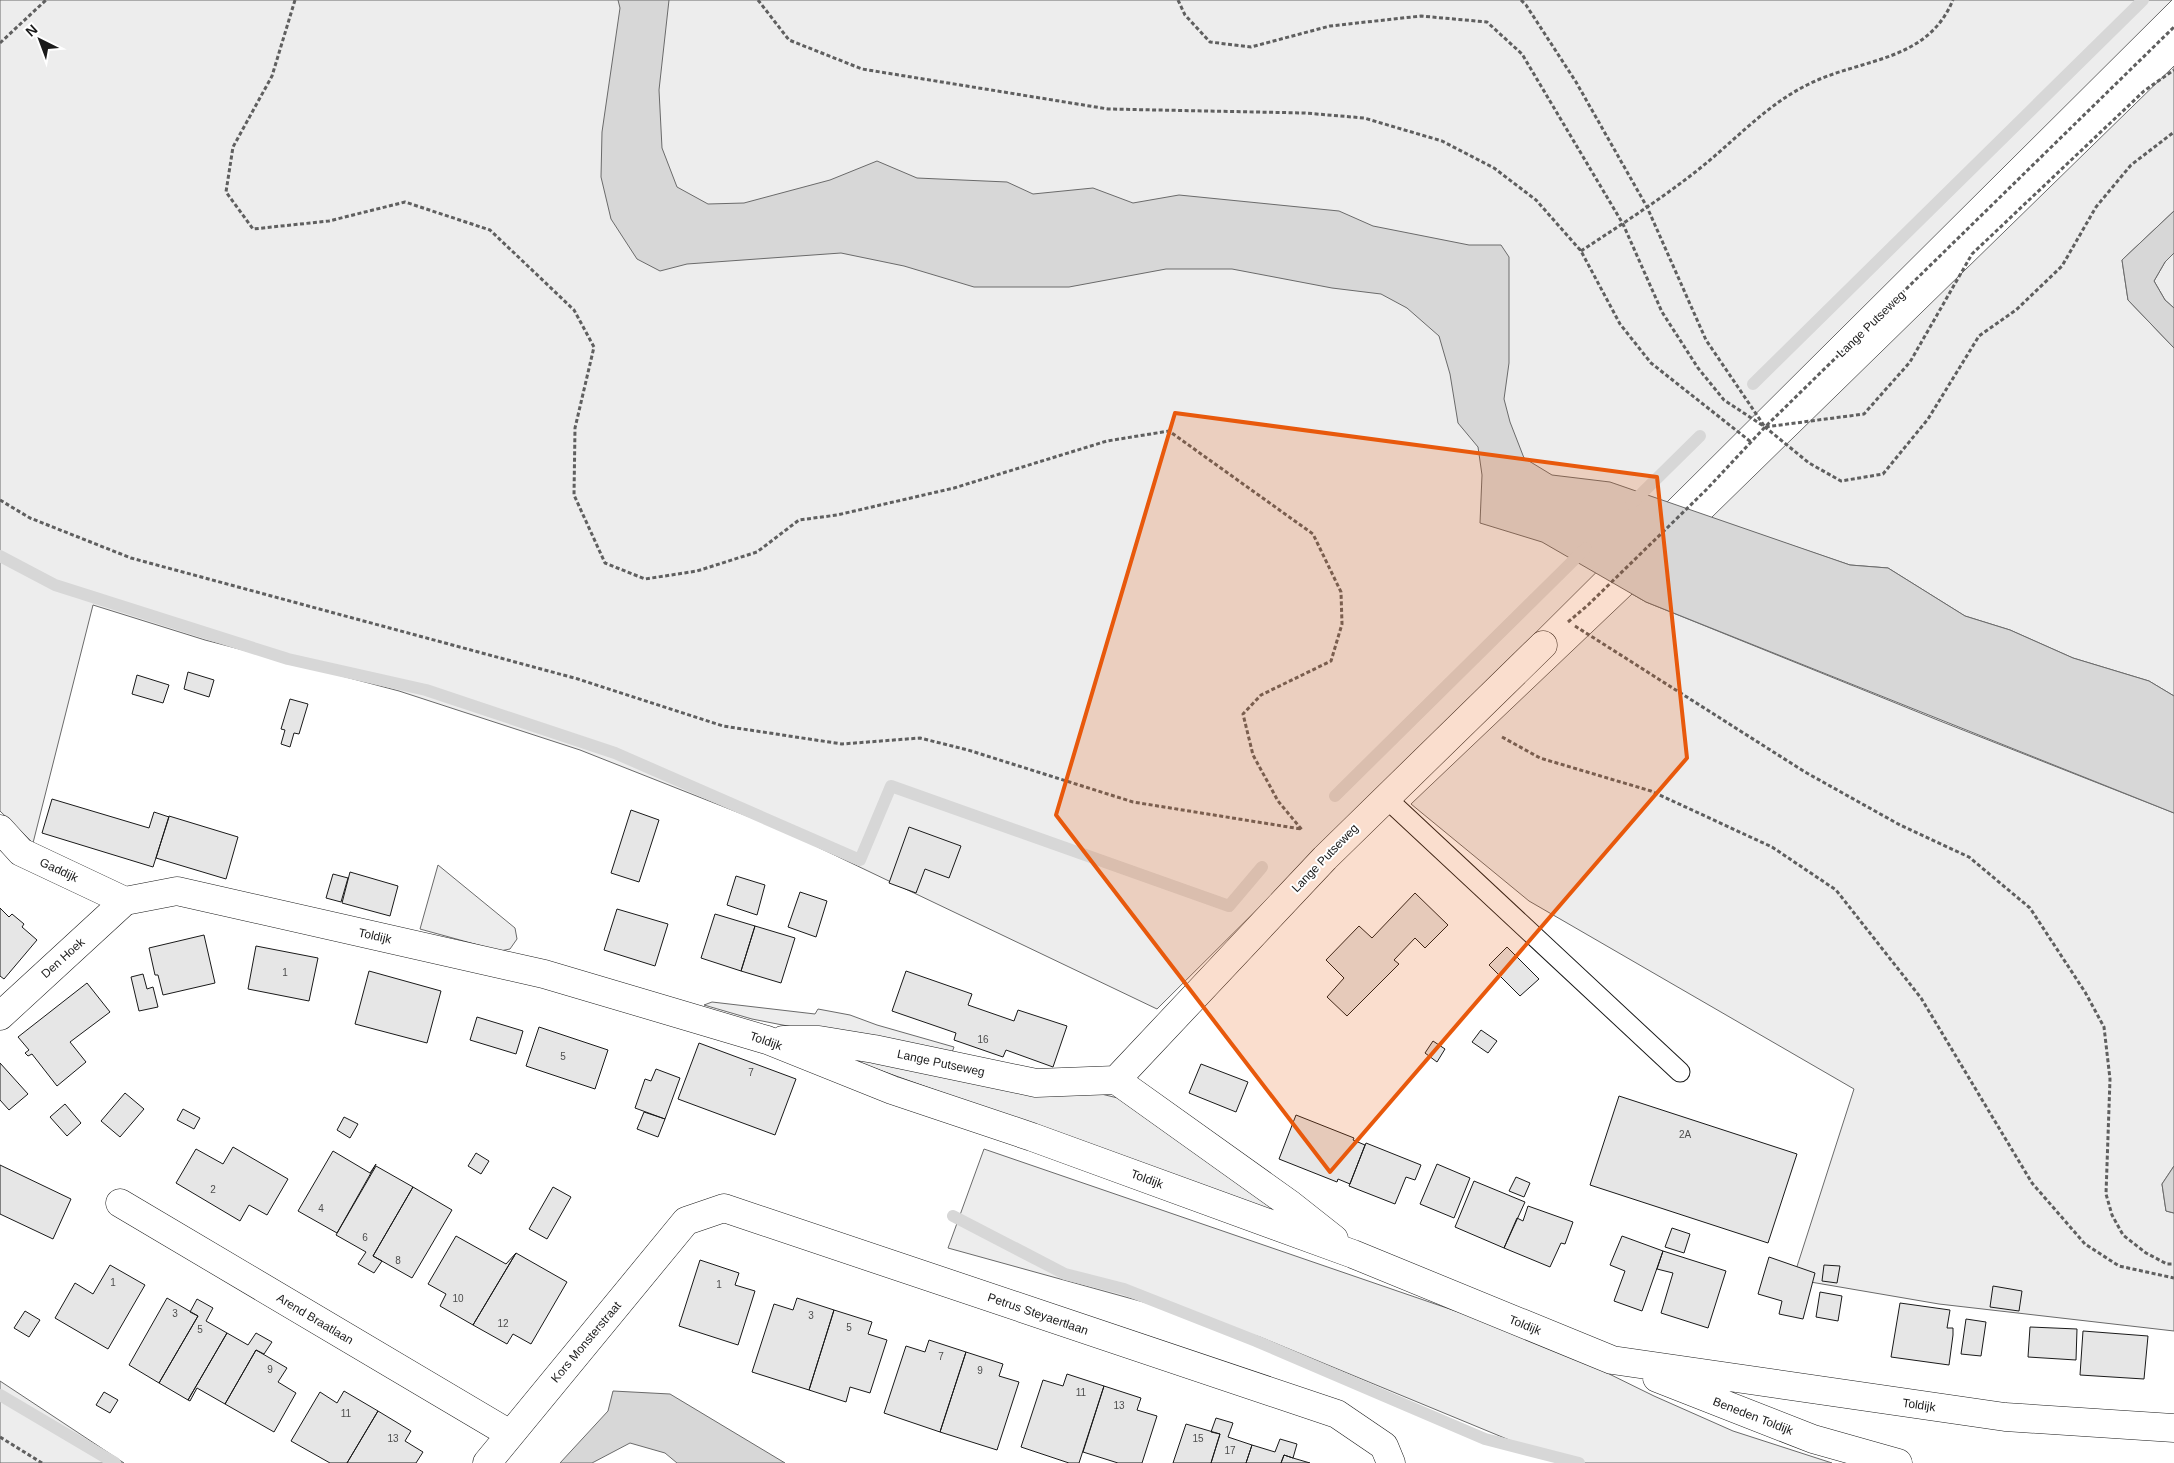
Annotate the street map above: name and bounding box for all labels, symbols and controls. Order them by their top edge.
north arrow [15,15,65,65]
text: N [22,21,40,40]
street label: Lange Putseweg [1834,288,1908,360]
street label: Lange Putseweg [1289,821,1361,895]
street label: Gaddijk [38,855,81,885]
street label: Toldijk [357,925,394,947]
street label: Den Hoek [38,934,88,981]
house number: 1 [282,967,288,978]
street label: Toldijk [748,1029,785,1053]
house number: 16 [977,1034,989,1045]
street label: Lange Putseweg [896,1047,986,1079]
house number: 5 [560,1051,566,1062]
house number: 7 [748,1067,754,1078]
house number: 2A [1679,1129,1691,1140]
street label: Toldijk [1129,1167,1166,1192]
house number: 2 [210,1184,216,1195]
house number: 4 [318,1203,324,1214]
house number: 6 [362,1232,368,1243]
house number: 8 [395,1255,401,1266]
house number: 1 [110,1277,116,1288]
house number: 1 [716,1279,722,1290]
street label: Petrus Steyaertlaan [986,1290,1090,1338]
street label: Arend Braatlaan [274,1291,356,1347]
house number: 10 [452,1293,464,1304]
street label: Kors Monsterstraat [548,1298,624,1385]
house number: 3 [172,1308,178,1319]
house number: 3 [808,1310,814,1321]
street label: Toldijk [1507,1312,1544,1338]
house number: 12 [497,1318,509,1329]
house number: 5 [846,1322,852,1333]
house number: 5 [197,1324,203,1335]
house number: 7 [938,1351,944,1362]
house number: 9 [267,1364,273,1375]
house number: 9 [977,1365,983,1376]
house number: 11 [1076,1387,1087,1398]
street label: Beneden Toldijk [1711,1394,1796,1438]
street label: Toldijk [1902,1396,1937,1414]
house number: 13 [1113,1400,1125,1411]
house number: 11 [341,1408,352,1419]
house number: 13 [387,1433,399,1444]
house number: 15 [1192,1433,1204,1444]
house number: 17 [1224,1445,1236,1456]

